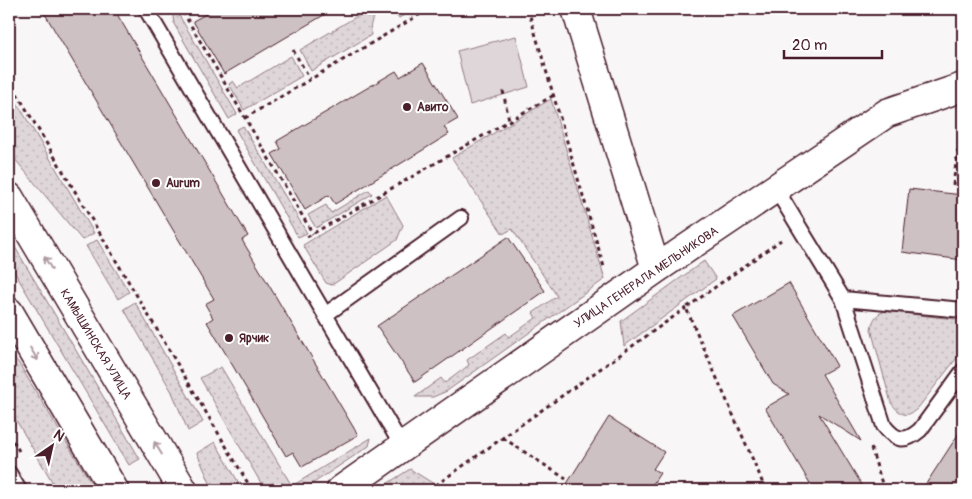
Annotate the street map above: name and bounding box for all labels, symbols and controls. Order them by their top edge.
scale bar [784,28,882,60]
text: 20 m [792,36,827,55]
place label: Авито [417,100,449,115]
marker: Авито [401,101,413,113]
place label: Aurum [166,176,200,191]
marker: Aurum [150,177,162,189]
street label: УЛИЦА ГЕНЕРАЛА МЕЛЬНИКОВА [571,223,721,331]
one-way arrow [43,257,53,271]
street label: КАМЫШИНСКАЯ УЛИЦА [57,286,135,402]
place label: Ярчик [239,331,270,346]
marker: Ярчик [223,332,235,344]
one-way arrow [29,346,39,361]
north arrow [28,422,78,472]
text: N [50,426,68,445]
one-way arrow [152,442,162,456]

